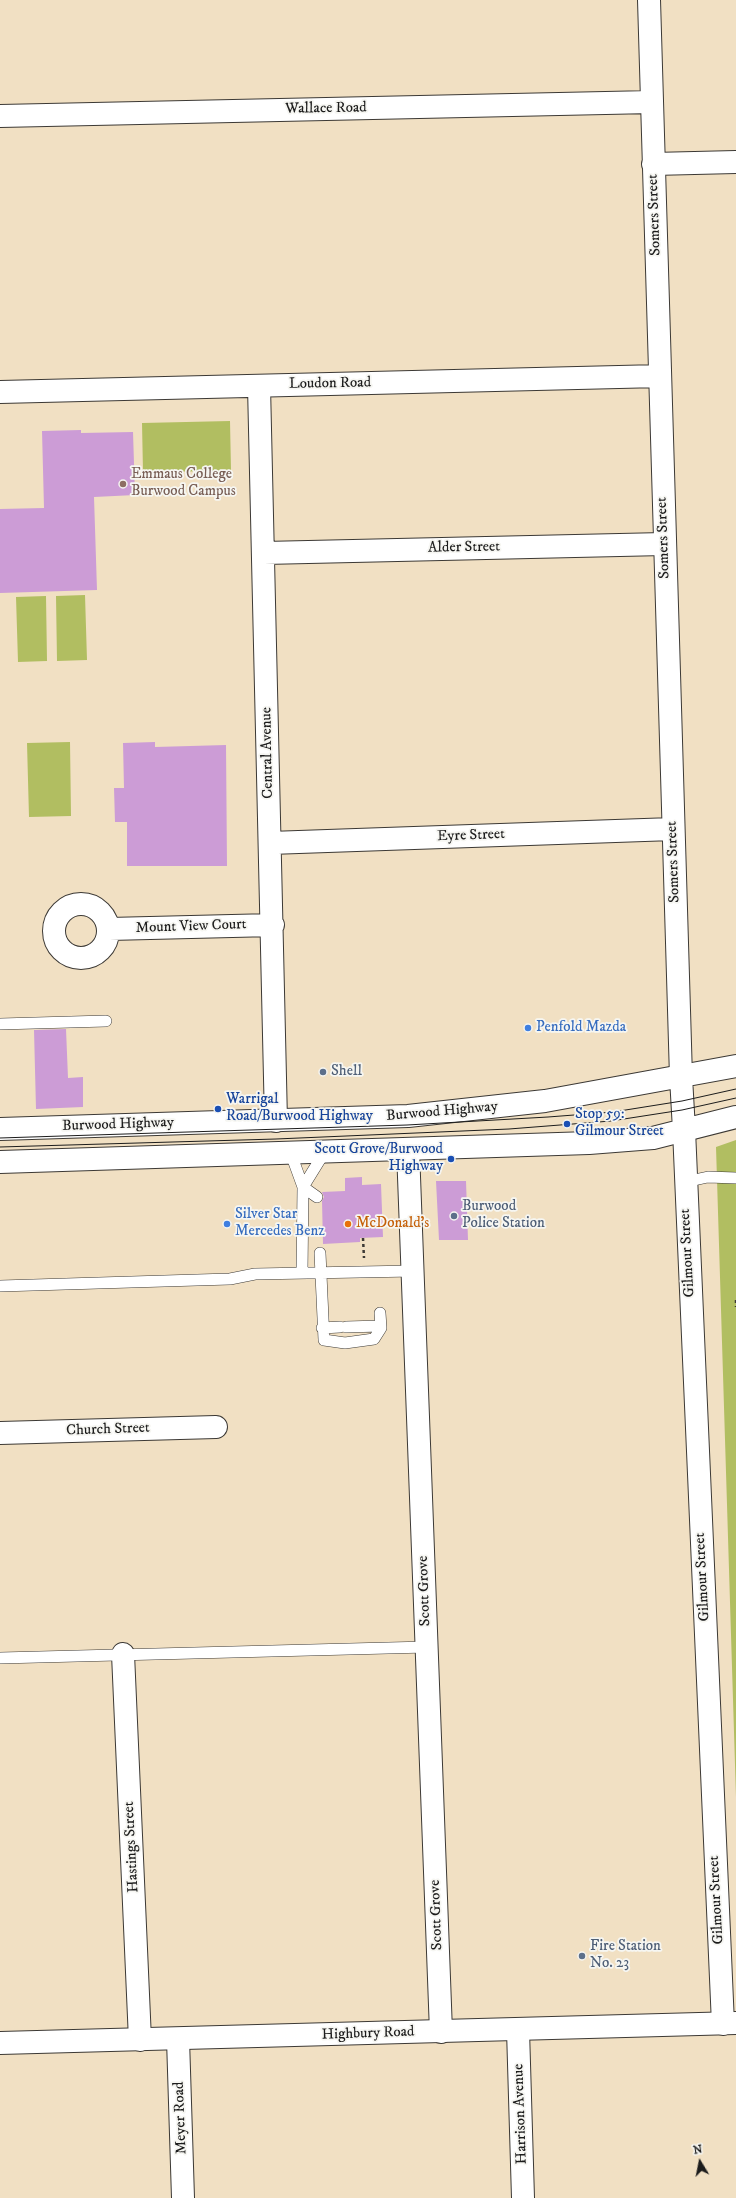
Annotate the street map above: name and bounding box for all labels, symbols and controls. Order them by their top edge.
street label: Wallace Road [285,99,367,119]
street label: Somers Street [645,174,665,256]
street label: Loudon Road [289,374,371,394]
place label: Emmaus College Burwood Campus [131,466,236,501]
marker: Emmaus College Burwood Campus [118,479,128,489]
street label: Somers Street [654,497,674,579]
street label: Alder Street [428,538,500,558]
street label: Central Avenue [258,707,278,799]
street label: Somers Street [664,821,684,903]
street label: Eyre Street [437,826,505,846]
street label: Mount View Court [135,916,247,938]
place label: Penfold Mazda [536,1019,626,1037]
marker: Penfold Mazda [523,1023,533,1033]
place label: Shell [331,1063,362,1081]
marker: Shell [318,1067,328,1077]
place label: Warrigal Road/Burwood Highway [226,1091,373,1126]
street label: Burwood Highway [386,1098,498,1126]
marker: Warrigal Road/Burwood Highway [213,1104,223,1114]
place label: Stop 59: Gilmour Street [575,1106,664,1141]
street label: Burwood Highway [62,1114,174,1136]
marker: Stop 59: Gilmour Street [562,1119,572,1129]
place label: Scott Grove/Burwood Highway [314,1141,443,1176]
marker: Scott Grove/Burwood Highway [446,1154,456,1164]
place label: Burwood Police Station [462,1198,545,1233]
place label: Silver Star Mercedes Benz [235,1206,325,1241]
street label: Gilmour Street [677,1208,699,1298]
marker: Burwood Police Station [449,1211,459,1221]
place label: McDonald's [356,1215,429,1233]
marker: Silver Star Mercedes Benz [222,1219,232,1229]
marker: McDonald's [343,1219,353,1229]
street label: Church Street [66,1420,150,1440]
street label: Gilmour Street [692,1532,714,1622]
street label: Scott Grove [415,1555,435,1627]
street label: Hastings Street [121,1801,143,1893]
street label: Gilmour Street [706,1855,728,1945]
street label: Scott Grove [427,1879,447,1951]
place label: Fire Station No. 23 [590,1938,661,1973]
marker: Fire Station No. 23 [577,1951,587,1961]
street label: Highbury Road [321,2023,415,2045]
street label: Harrison Avenue [510,2063,532,2165]
street label: Meyer Road [171,2081,191,2155]
north arrow [680,2142,720,2182]
text: N [692,2143,704,2158]

